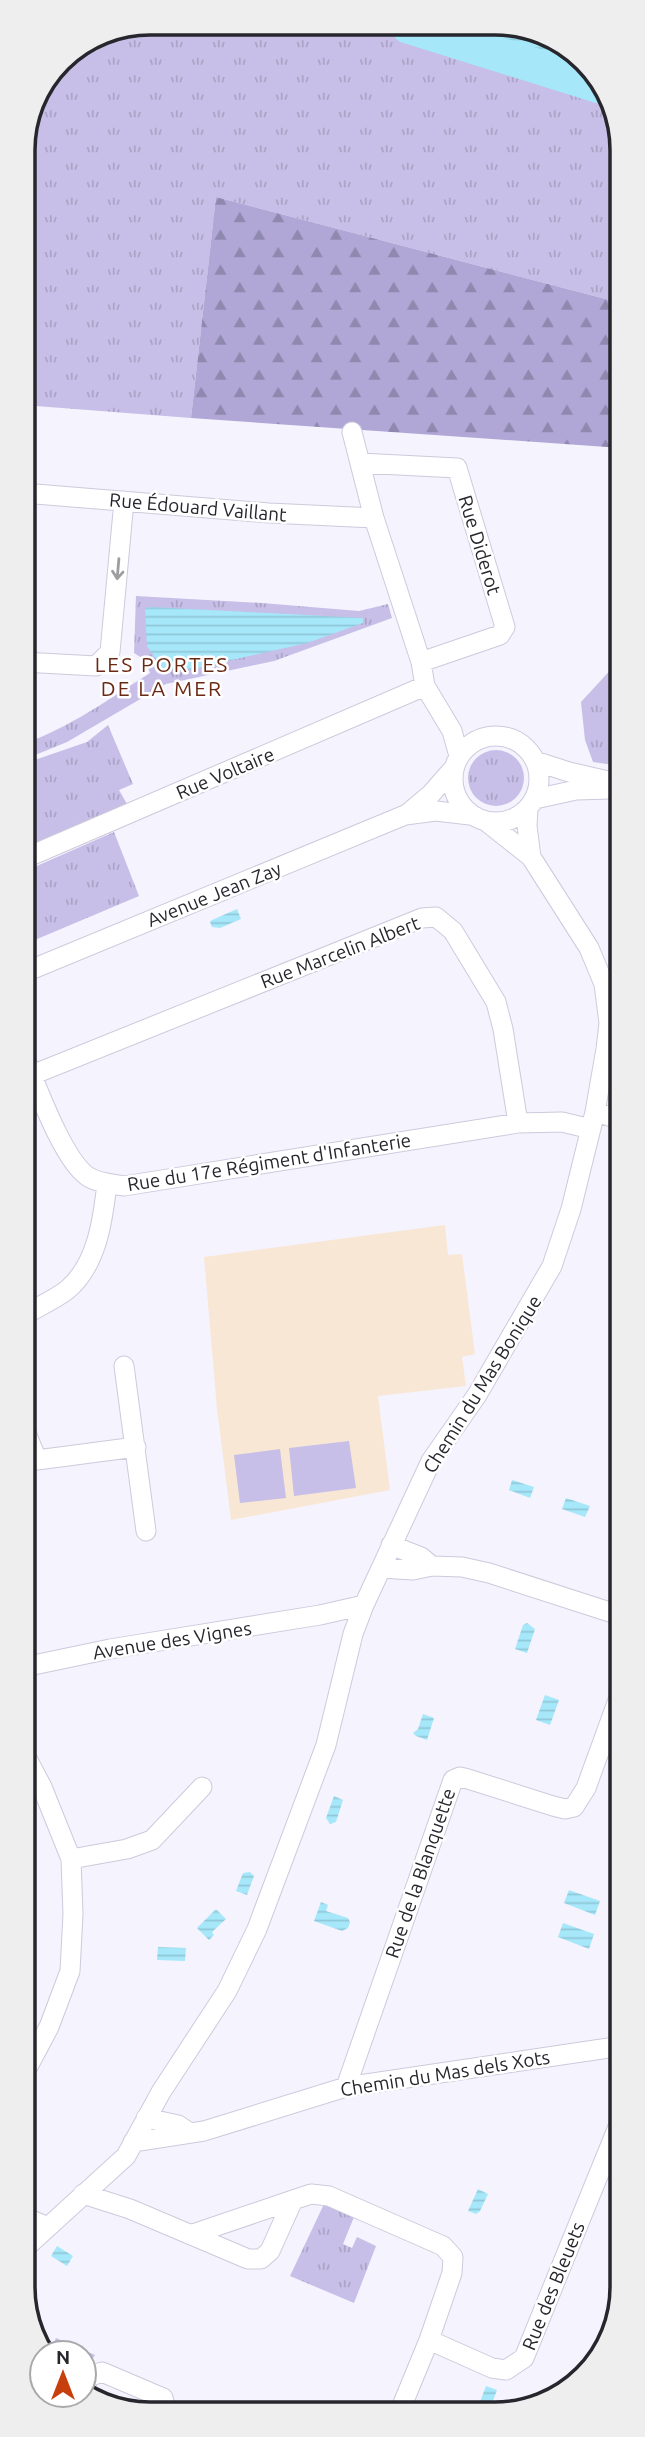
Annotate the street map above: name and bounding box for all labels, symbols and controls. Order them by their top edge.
street label: Rue Édouard Vaillant [109,488,288,526]
street label: Rue Diderot [454,493,506,598]
one-way arrow [111,557,124,579]
district label: LES PORTES DE LA MER [95,652,229,700]
street label: Rue Voltaire [173,742,277,804]
street label: Avenue Jean Zay [144,857,284,931]
street label: Rue Marcelin Albert [257,911,423,992]
street label: Rue du 17e Régiment d'Infanterie [126,1129,412,1195]
street label: Chemin du Mas Bonique [418,1291,546,1477]
street label: Avenue des Vignes [91,1617,253,1663]
street label: Rue de la Blanquette [381,1785,459,1961]
street label: Chemin du Mas dels Xots [339,2046,551,2100]
street label: Rue des Bleuets [517,2219,589,2353]
north arrow [28,2339,98,2409]
text: N [56,2346,70,2368]

